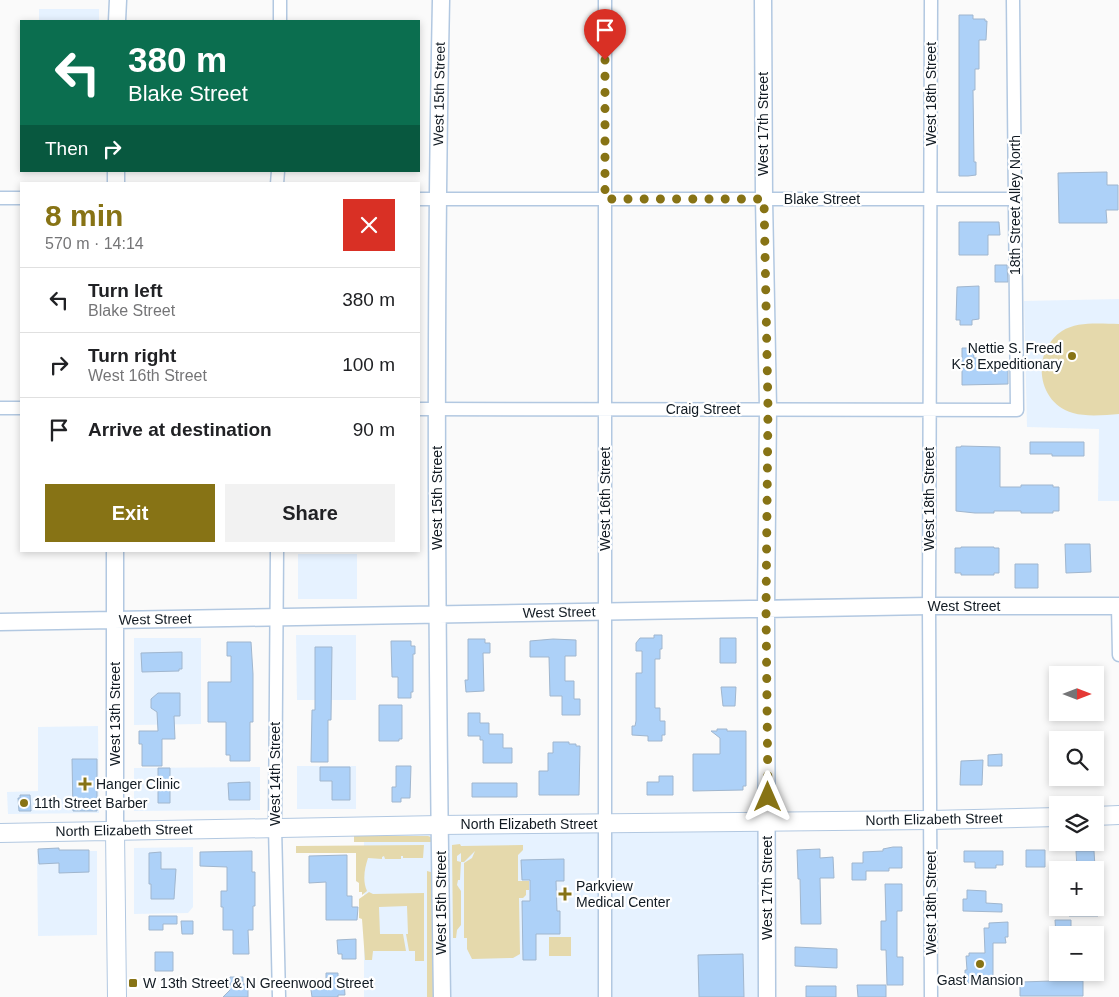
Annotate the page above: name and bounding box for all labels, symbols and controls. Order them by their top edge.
pin [584,9,626,60]
icon: arrive [591,16,619,44]
icon: left [45,40,110,105]
text: 380 m [128,40,227,79]
street label: West 15th Street [430,42,448,146]
street label: West 18th Street [923,42,939,146]
street label: West 17th Street [755,72,771,176]
text: Blake Street [128,81,248,106]
icon: right [98,135,126,163]
street label: 18th Street Alley North [1007,135,1023,275]
text: Then [45,138,88,159]
street label: Blake Street [784,191,860,207]
text: 8 min [45,199,123,232]
button: close [343,199,395,251]
text: 570 m · 14:14 [45,235,144,252]
text: Turn left [88,280,163,301]
icon: left [45,286,73,314]
text: 380 m [342,289,395,310]
text: Blake Street [88,302,175,319]
place label: Nettie S. Freed K-8 Expeditionary [951,340,1062,372]
text: Turn right [88,345,176,366]
marker: Nettie S. Freed K-8 Expeditionary [1066,350,1078,362]
icon: right [45,351,73,379]
text: 100 m [342,354,395,375]
text: West 16th Street [88,367,207,384]
street label: Craig Street [666,401,740,417]
icon: arrive [45,416,73,444]
text: Arrive at destination [88,419,272,440]
text: 90 m [353,419,395,440]
street label: West 15th Street [429,446,445,550]
street label: West 16th Street [597,447,613,551]
street label: West 18th Street [921,447,937,551]
button: Exit [45,484,215,542]
button: Share [225,484,395,542]
street label: West Street [928,598,1001,614]
street label: West Street [522,603,596,621]
street label: West Street [118,610,192,628]
street label: West 13th Street [107,662,123,766]
north arrow [1049,666,1104,721]
map controls [1049,666,1104,981]
street label: West 14th Street [267,722,283,826]
button: search [1049,731,1104,786]
position arrow [741,770,793,822]
place label: Hanger Clinic [96,776,180,792]
marker: Hanger Clinic [78,777,92,791]
place label: 11th Street Barber [34,795,148,811]
button: layers [1049,796,1104,851]
marker: 11th Street Barber [18,797,30,809]
street label: North Elizabeth Street [865,810,1003,828]
street label: North Elizabeth Street [461,816,598,832]
street label: North Elizabeth Street [55,821,193,839]
street label: West 17th Street [759,836,775,940]
street label: West 15th Street [433,851,449,955]
street label: West 18th Street [923,851,939,955]
button: + [1049,861,1104,916]
place label: Parkview Medical Center [576,878,670,910]
marker: Parkview Medical Center [558,887,572,901]
button: − [1049,926,1104,981]
marker: Gast Mansion [974,958,986,970]
place label: Gast Mansion [937,972,1023,988]
place label: W 13th Street & N Greenwood Street [143,975,373,991]
marker: W 13th Street & N Greenwood Street [127,977,139,989]

